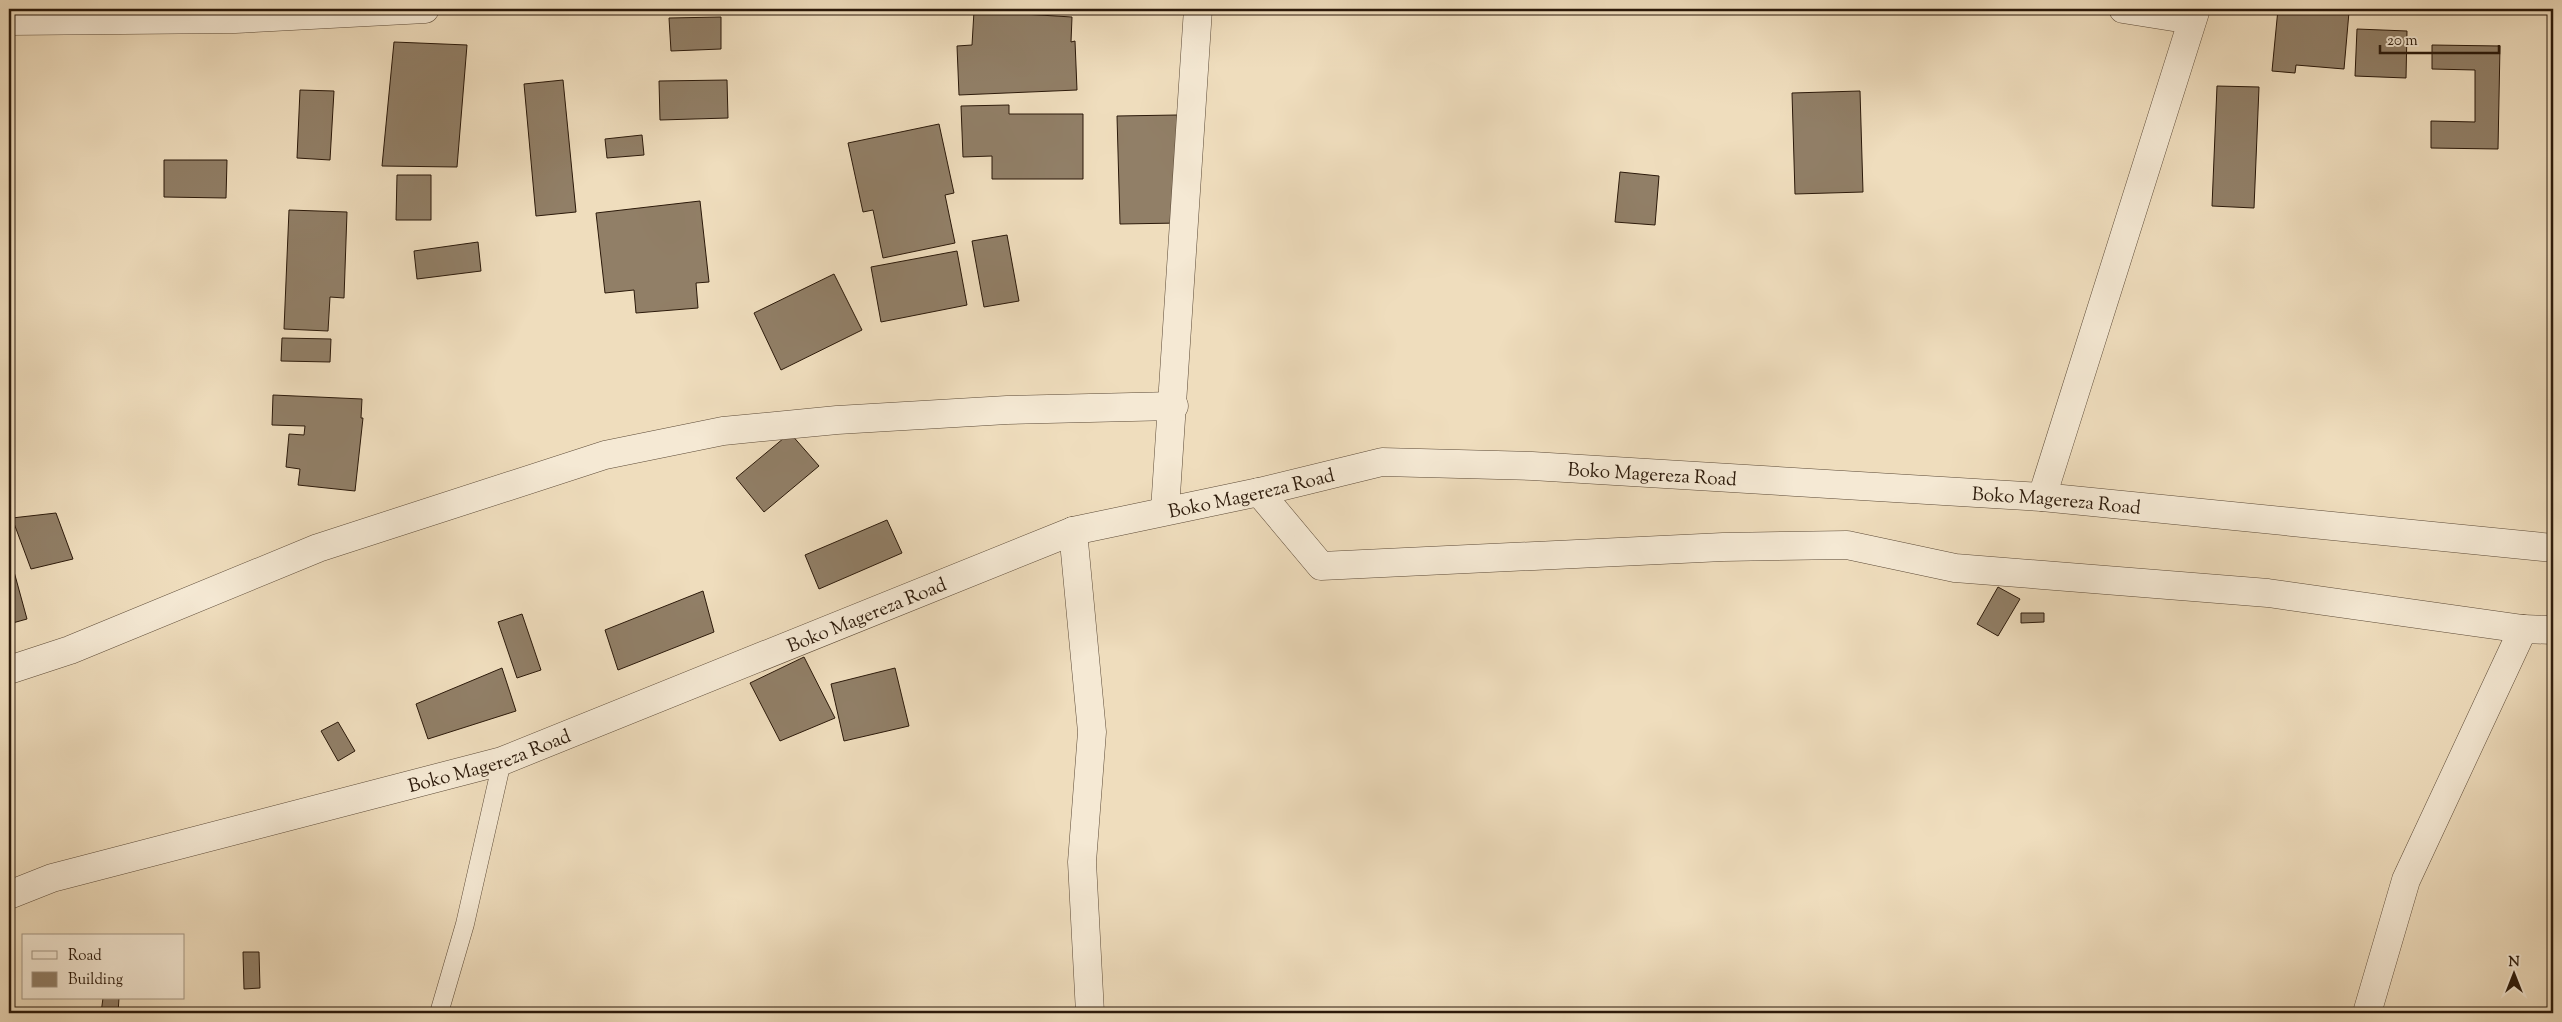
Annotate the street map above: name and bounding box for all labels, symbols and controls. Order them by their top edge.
scale bar [2380,22,2498,54]
text: 20 m [2387,31,2418,52]
street label: Boko Magereza Road [1567,457,1738,494]
street label: Boko Magereza Road [1166,463,1338,527]
street label: Boko Magereza Road [1971,482,2142,523]
street label: Boko Magereza Road [784,572,951,661]
street label: Boko Magereza Road [405,724,576,801]
legend [22,934,185,1000]
text: Road [68,946,102,967]
north arrow [2490,950,2540,1000]
text: N [2508,953,2520,973]
text: Building [68,970,123,991]

